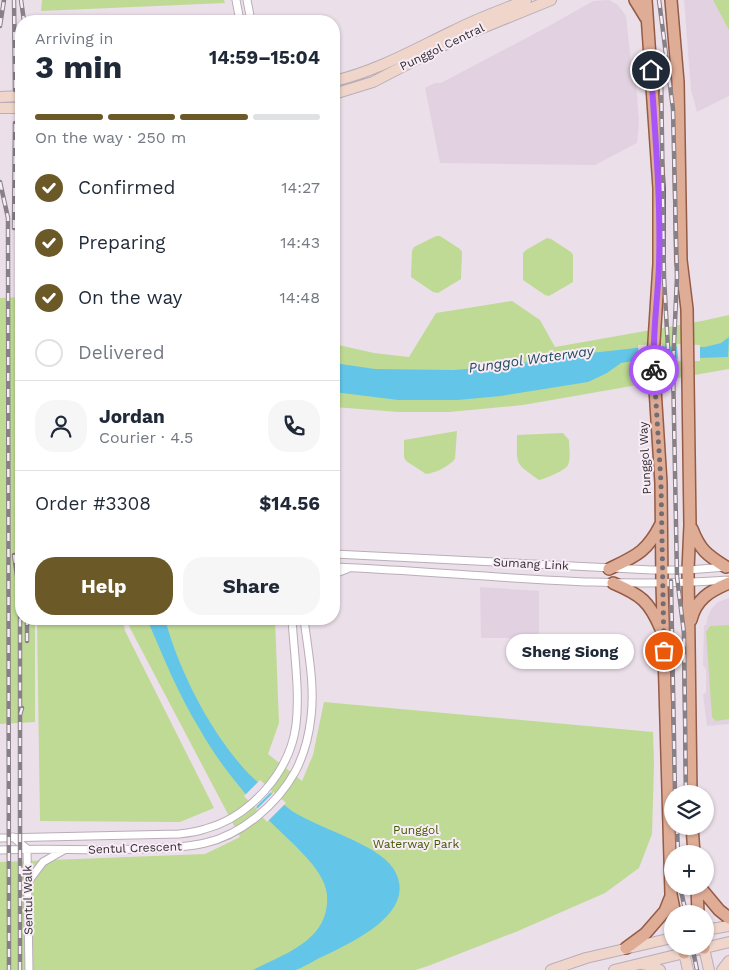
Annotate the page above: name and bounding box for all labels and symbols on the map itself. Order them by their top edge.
street label: Punggol Central [398,20,487,73]
pin [630,49,672,91]
water label: Punggol Waterway [467,342,596,376]
courier [629,345,679,395]
street label: Punggol Way [636,420,654,495]
street label: Sumang Link [493,555,569,573]
pin [643,630,685,672]
callout: Sheng Siong [507,634,634,668]
park label: Punggol Waterway Park [373,823,459,851]
street label: Sentul Crescent [88,839,182,857]
street label: Sentul Walk [20,865,36,935]

